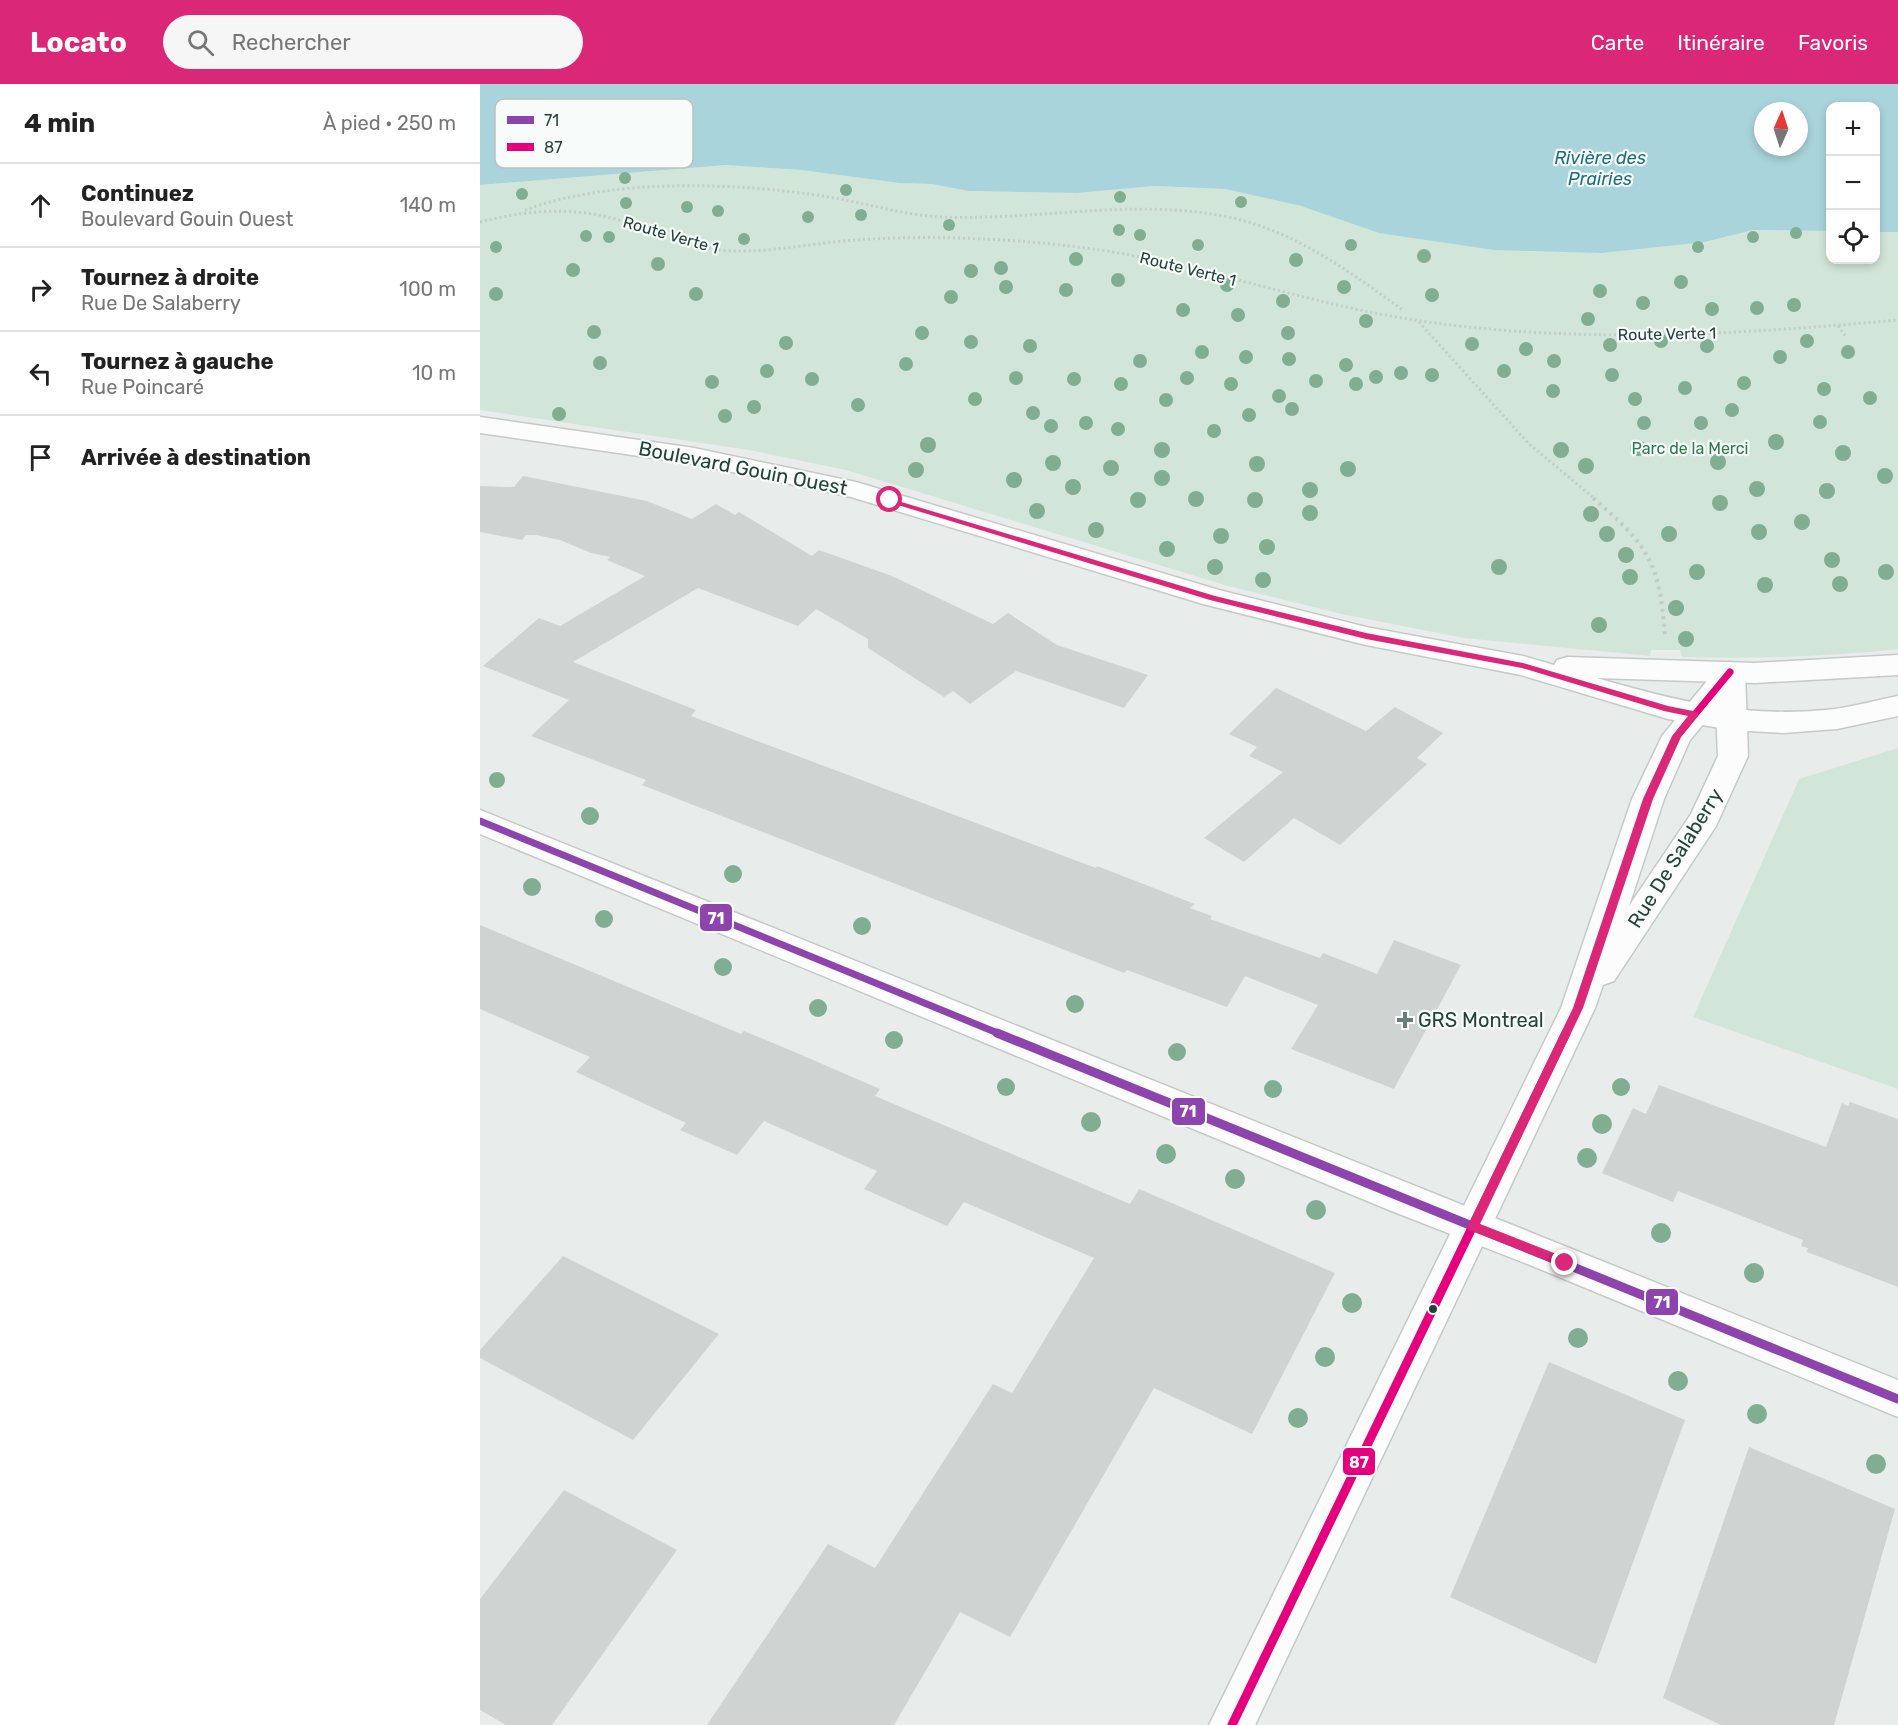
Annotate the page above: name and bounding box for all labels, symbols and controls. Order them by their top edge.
search box [163,15,583,69]
text: Locato [30,26,127,59]
icon: search [184,26,217,59]
text: Rechercher [232,29,351,56]
text: Carte [1591,30,1644,55]
text: Itinéraire [1677,30,1765,55]
text: Favoris [1798,30,1868,55]
legend [495,99,693,168]
north arrow [1754,102,1808,156]
map controls [1826,102,1880,264]
button: + [1826,102,1880,156]
text: 4 min [24,108,95,139]
text: À pied · 250 m [323,111,456,135]
text: 71 [544,111,559,130]
text: 87 [544,138,562,157]
water label: Rivière des Prairies [1554,147,1646,190]
button: − [1826,156,1880,210]
text: Continuez [81,180,194,207]
icon: ahead [24,189,57,222]
text: 140 m [400,193,456,217]
text: Boulevard Gouin Ouest [81,207,293,231]
button: locate [1826,210,1880,264]
street label: Route Verte 1 [621,212,721,258]
street label: Route Verte 1 [1138,248,1238,290]
text: Tournez à droite [81,264,259,291]
icon: right [24,273,57,306]
text: 100 m [399,277,456,301]
text: Rue De Salaberry [81,291,241,315]
street label: Route Verte 1 [1618,324,1716,344]
text: Tournez à gauche [81,348,274,375]
icon: left [24,357,57,390]
text: 10 m [412,361,456,385]
text: Rue Poincaré [81,375,204,399]
street label: Boulevard Gouin Ouest [637,436,850,500]
park label: Parc de la Merci [1632,439,1748,458]
icon: arrive [24,441,57,474]
text: Arrivée à destination [81,444,311,471]
route start [876,486,902,512]
street label: Rue De Salaberry [1622,784,1728,932]
line badge: 71 [699,903,733,932]
text: 71 [707,909,725,928]
place label: GRS Montreal [1418,1008,1544,1032]
marker: GRS Montreal [1396,1011,1414,1029]
line badge: 71 [1171,1097,1206,1126]
text: 71 [1179,1102,1197,1121]
route end [1551,1249,1577,1275]
line badge: 71 [1645,1288,1679,1316]
text: 71 [1653,1293,1671,1312]
unlabelled marker [1427,1303,1439,1315]
line badge: 87 [1342,1447,1376,1476]
text: 87 [1349,1453,1369,1472]

